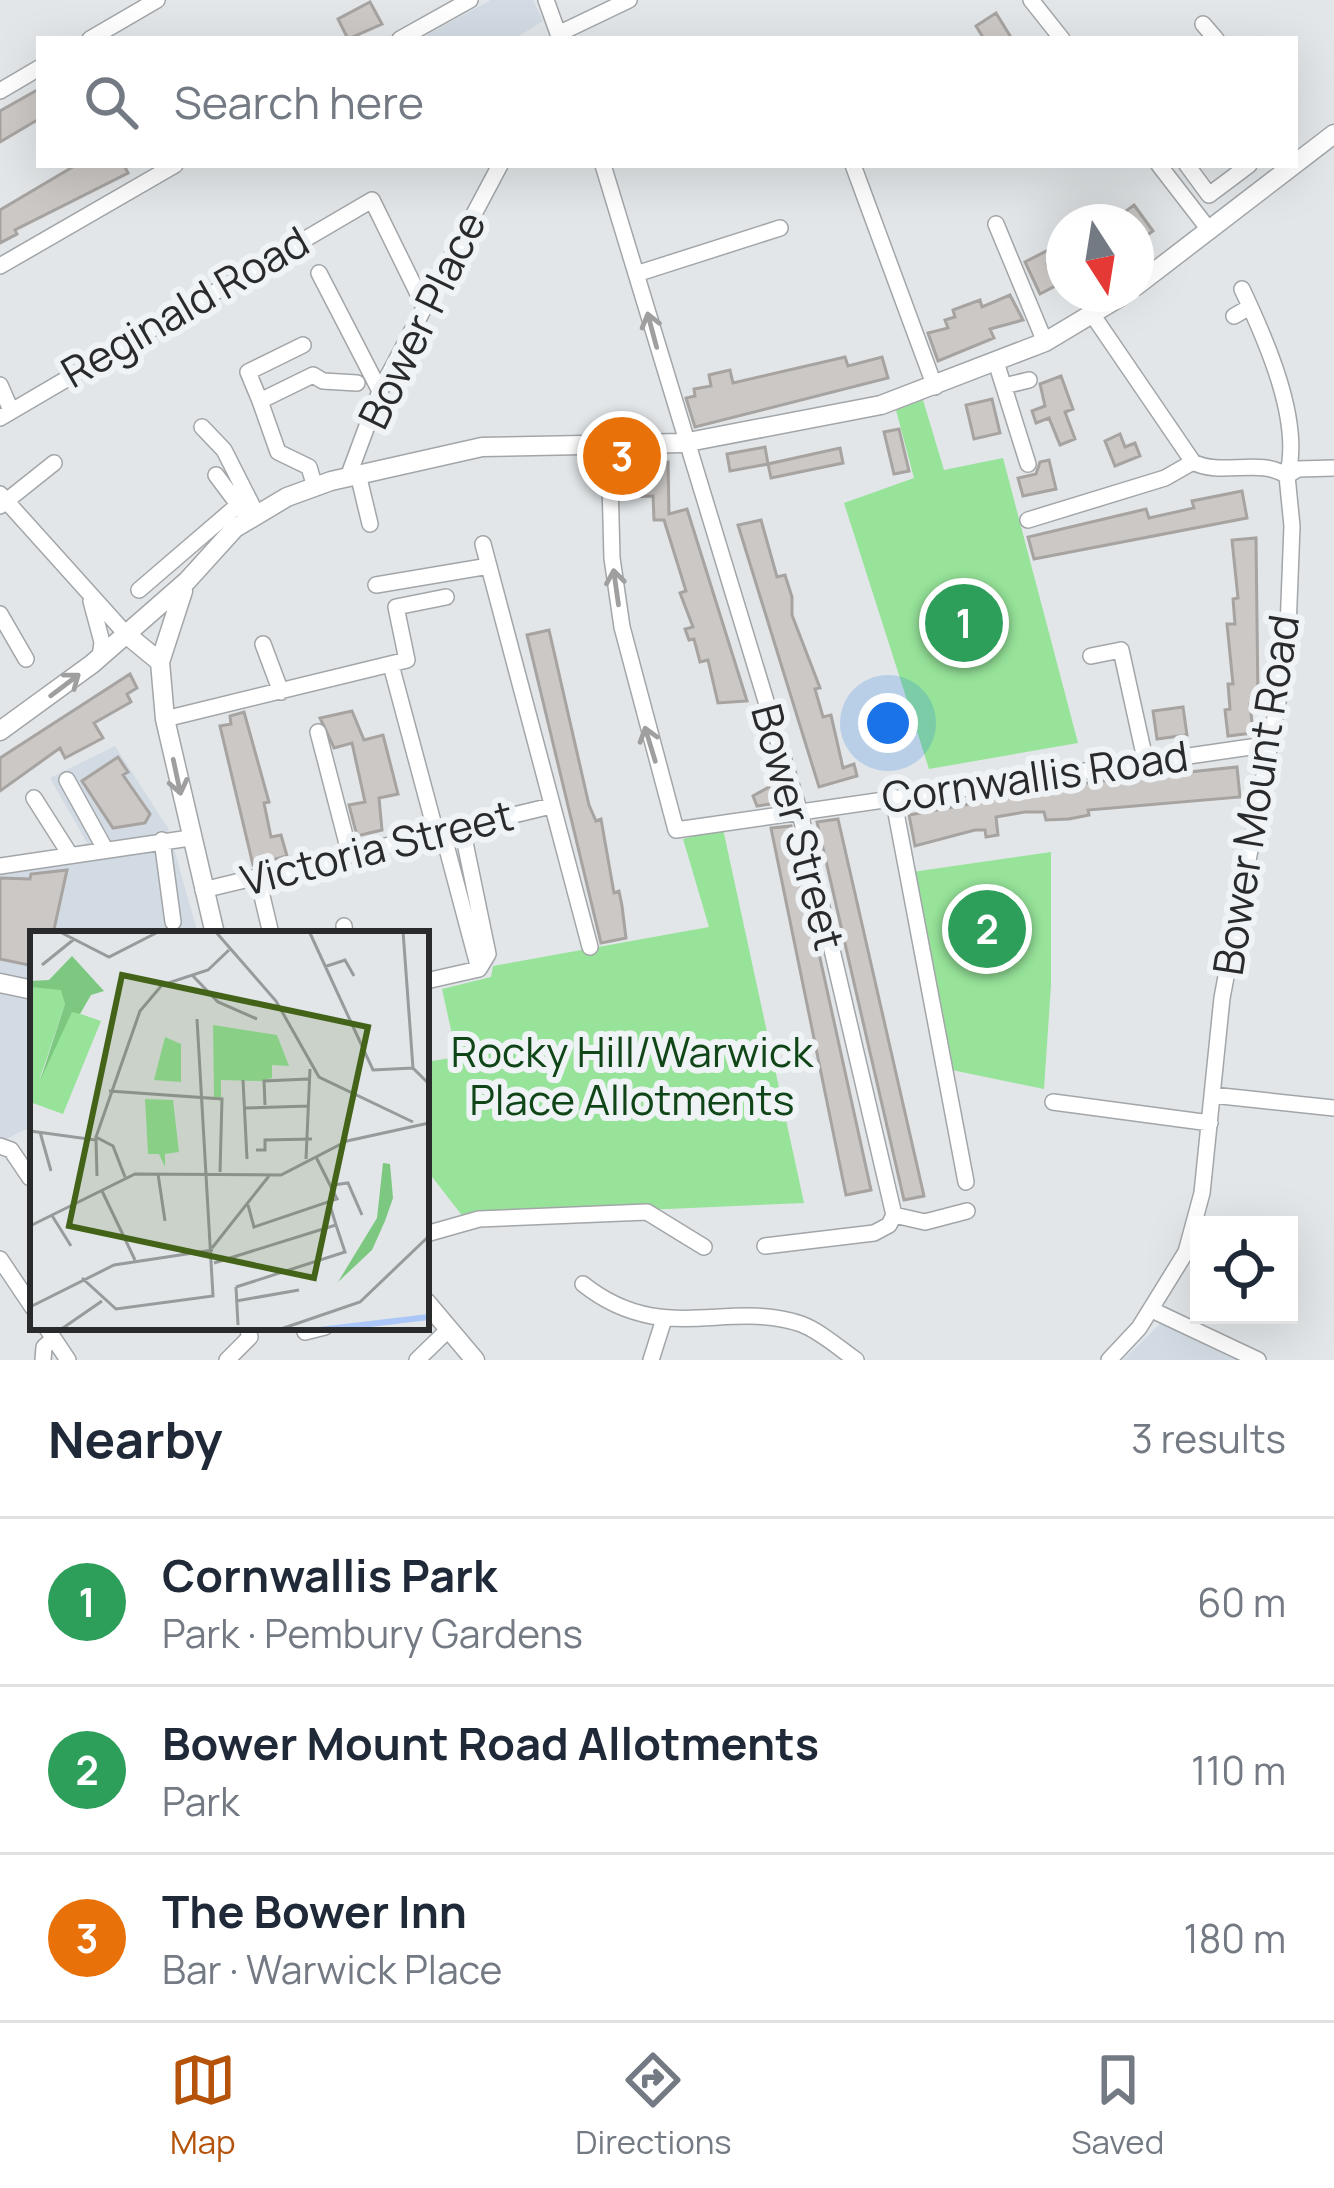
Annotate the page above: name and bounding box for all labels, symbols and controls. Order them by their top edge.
search box [36,36,1298,168]
icon: search [78,69,144,135]
text: Search here [174,71,424,133]
street label: Bower Place [344,201,499,438]
north arrow [1046,204,1154,312]
street label: Reginald Road [50,212,319,400]
one-way arrow [639,312,661,350]
pin: 3 [583,411,661,501]
one-way arrow [604,569,627,608]
pin: 1 [925,578,1003,668]
street label: Bower Mount Road [1198,611,1312,979]
one-way arrow [48,672,80,698]
your location [858,693,918,753]
street label: Bower Street [738,697,860,956]
one-way arrow [638,726,660,764]
street label: Cornwallis Road [878,726,1192,826]
one-way arrow [167,758,190,796]
street label: Victoria Street [235,785,519,909]
pin: 2 [948,884,1026,974]
inset map [30,931,429,1330]
park label: Rocky Hill/Warwick Place Allotments [451,1022,814,1128]
map controls [1190,1216,1298,1324]
button: locate [1190,1216,1298,1324]
text: Nearby [48,1404,223,1473]
text: 3 results [1131,1411,1286,1465]
text: Cornwallis Park [162,1544,497,1606]
text: 1 [78,1575,96,1629]
text: 60 m [1197,1575,1286,1629]
text: Park · Pembury Gardens [162,1606,583,1660]
text: Bower Mount Road Allotments [162,1712,819,1774]
text: 2 [75,1743,99,1797]
text: 110 m [1191,1743,1286,1797]
text: Park [162,1774,240,1828]
text: The Bower Inn [162,1880,467,1942]
text: 3 [76,1911,98,1965]
text: 180 m [1183,1911,1286,1965]
text: Bar · Warwick Place [162,1942,502,1996]
tab: Map [170,2047,236,2164]
tab: Directions [575,2047,732,2164]
tab: Saved [1071,2047,1164,2164]

